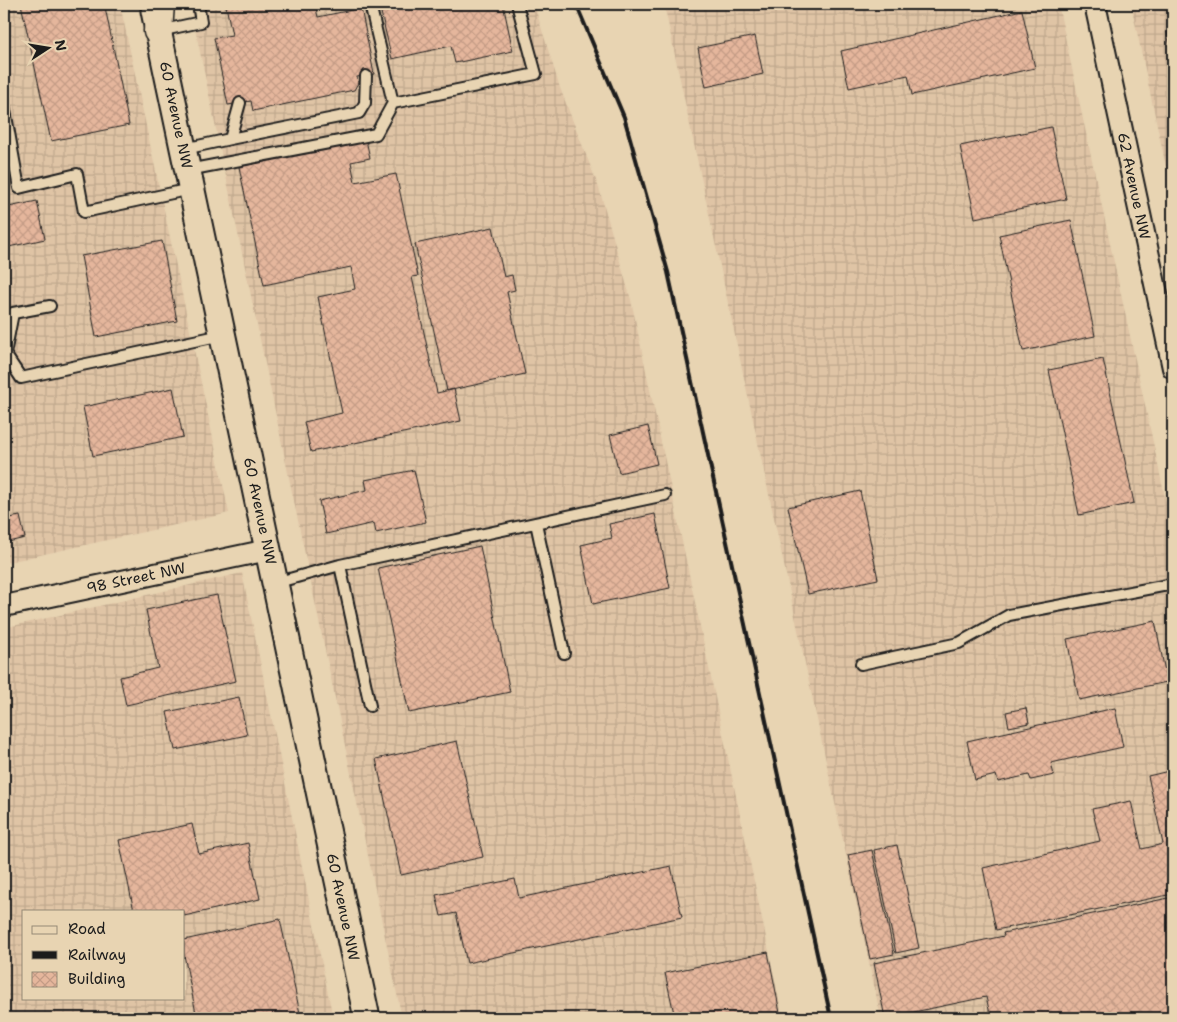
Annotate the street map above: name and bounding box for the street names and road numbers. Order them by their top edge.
street label: 60 Avenue NW [155,59,197,171]
street label: 62 Avenue NW [1113,131,1155,241]
street label: 60 Avenue NW [239,455,281,567]
street label: 98 Street NW [85,558,187,598]
street label: 60 Avenue NW [322,851,364,963]

